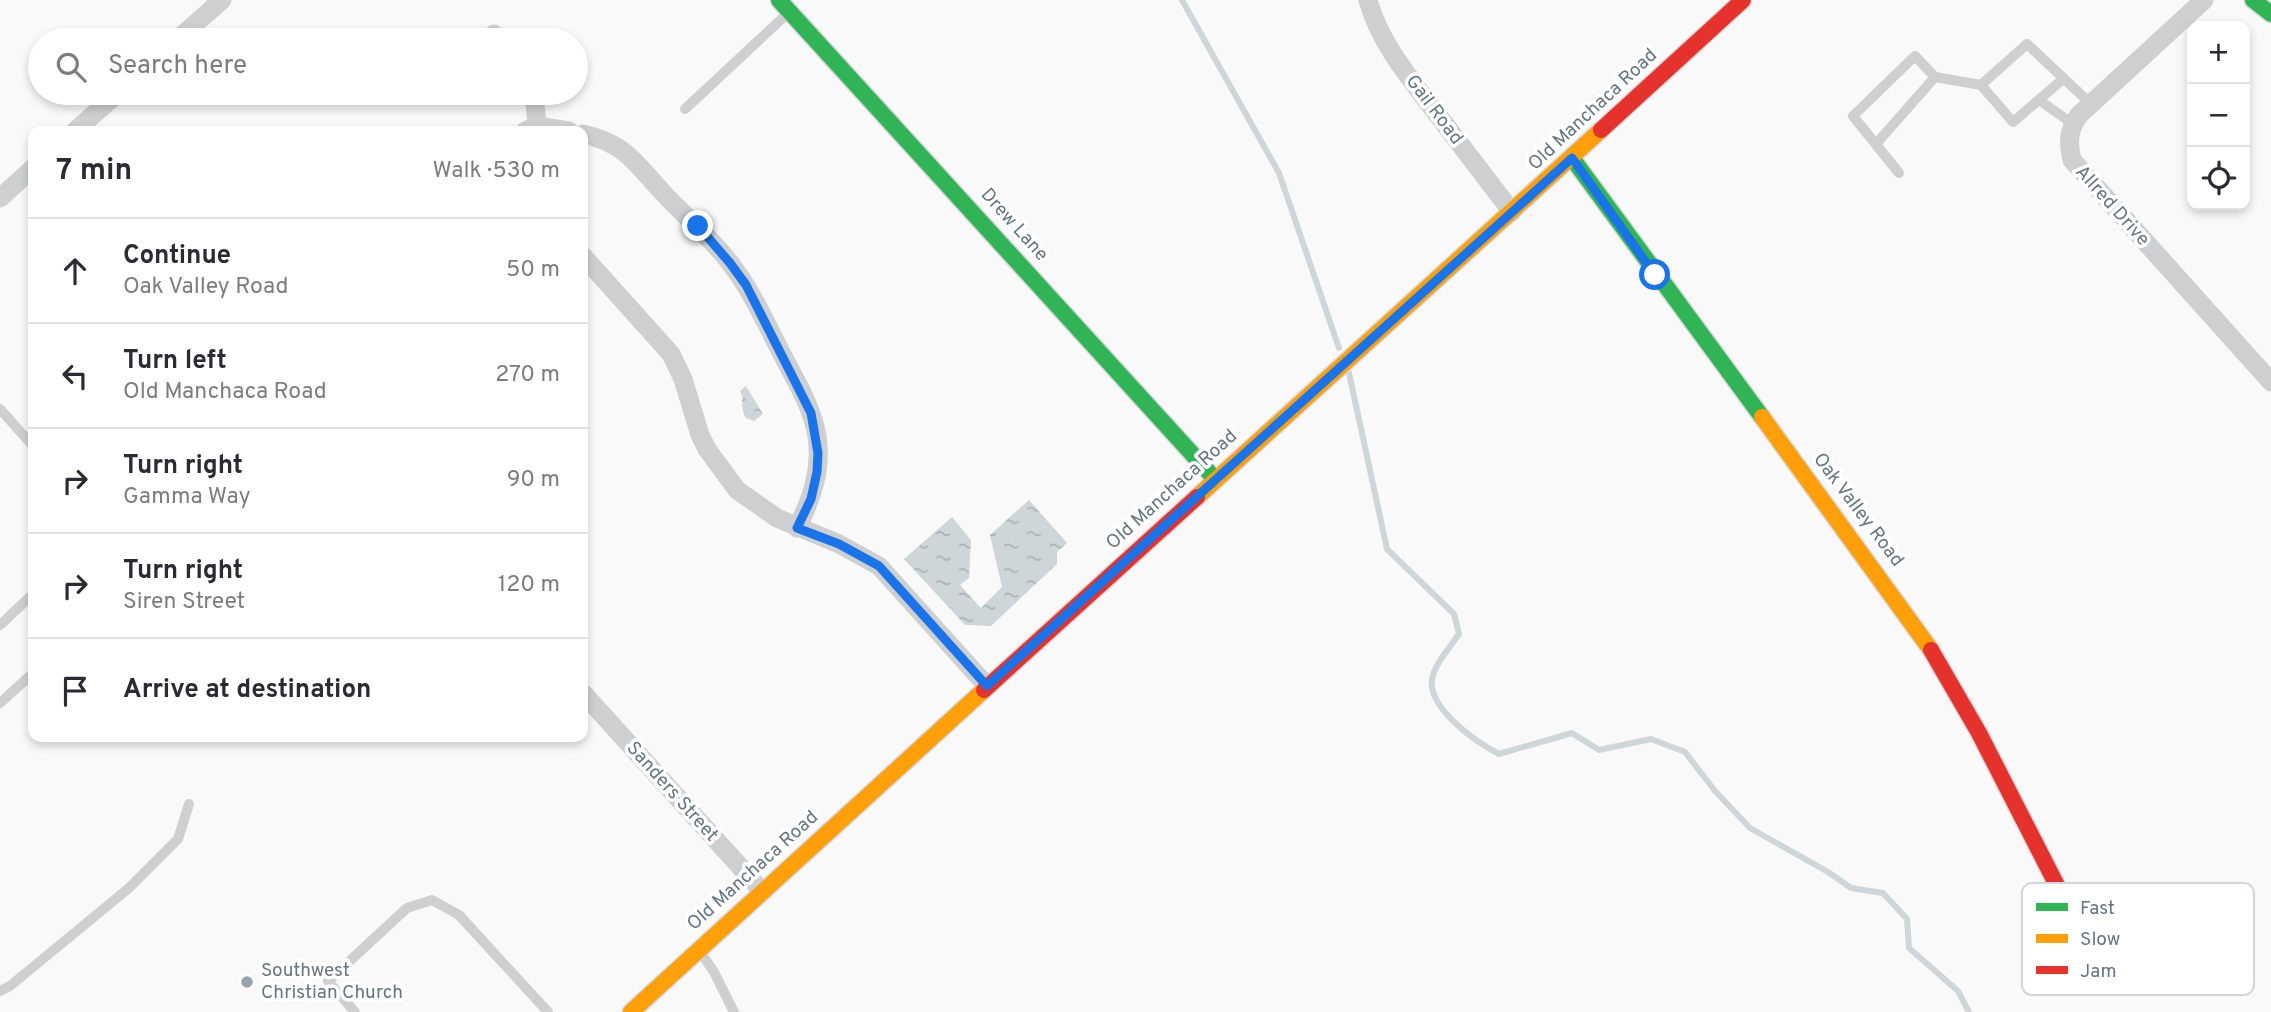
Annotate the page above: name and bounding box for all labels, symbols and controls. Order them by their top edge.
map controls [2187,21,2250,210]
button: + [2187,21,2250,84]
search box [28,28,588,105]
street label: Old Manchaca Road [1523,44,1663,176]
icon: search [52,48,90,86]
text: Search here [108,50,247,83]
street label: Gail Road [1400,70,1468,150]
button: − [2187,84,2250,147]
button: locate [2187,147,2250,210]
text: 7 min [56,153,132,190]
text: Walk · 530 m [433,157,560,186]
street label: Allred Drive [2069,161,2155,251]
street label: Drew Lane [975,183,1053,267]
route end [682,210,713,241]
text: Continue [123,240,231,273]
icon: ahead [56,252,94,290]
text: 50 m [506,256,560,285]
route start [1639,259,1670,290]
text: Oak Valley Road [123,273,288,302]
text: Turn left [123,345,227,378]
icon: left [56,357,94,395]
text: 270 m [495,361,560,390]
text: Old Manchaca Road [123,378,327,407]
street label: Old Manchaca Road [1101,425,1243,555]
street label: Oak Valley Road [1807,448,1909,572]
text: Turn right [123,450,243,483]
icon: right [56,462,94,500]
text: 90 m [507,466,560,495]
text: Gamma Way [123,483,251,512]
text: Turn right [123,555,243,588]
icon: right [56,567,94,605]
text: 120 m [498,571,560,600]
text: Siren Street [123,588,245,617]
icon: arrive [56,672,94,710]
text: Arrive at destination [123,674,371,707]
street label: Sanders Street [621,737,723,847]
street label: Old Manchaca Road [682,806,824,936]
legend [2022,883,2254,995]
text: Fast [2080,897,2115,921]
text: Slow [2080,928,2120,952]
place label: Southwest Christian Church [261,959,403,1005]
text: Jam [2080,960,2117,984]
marker: Southwest Christian Church [239,974,255,990]

